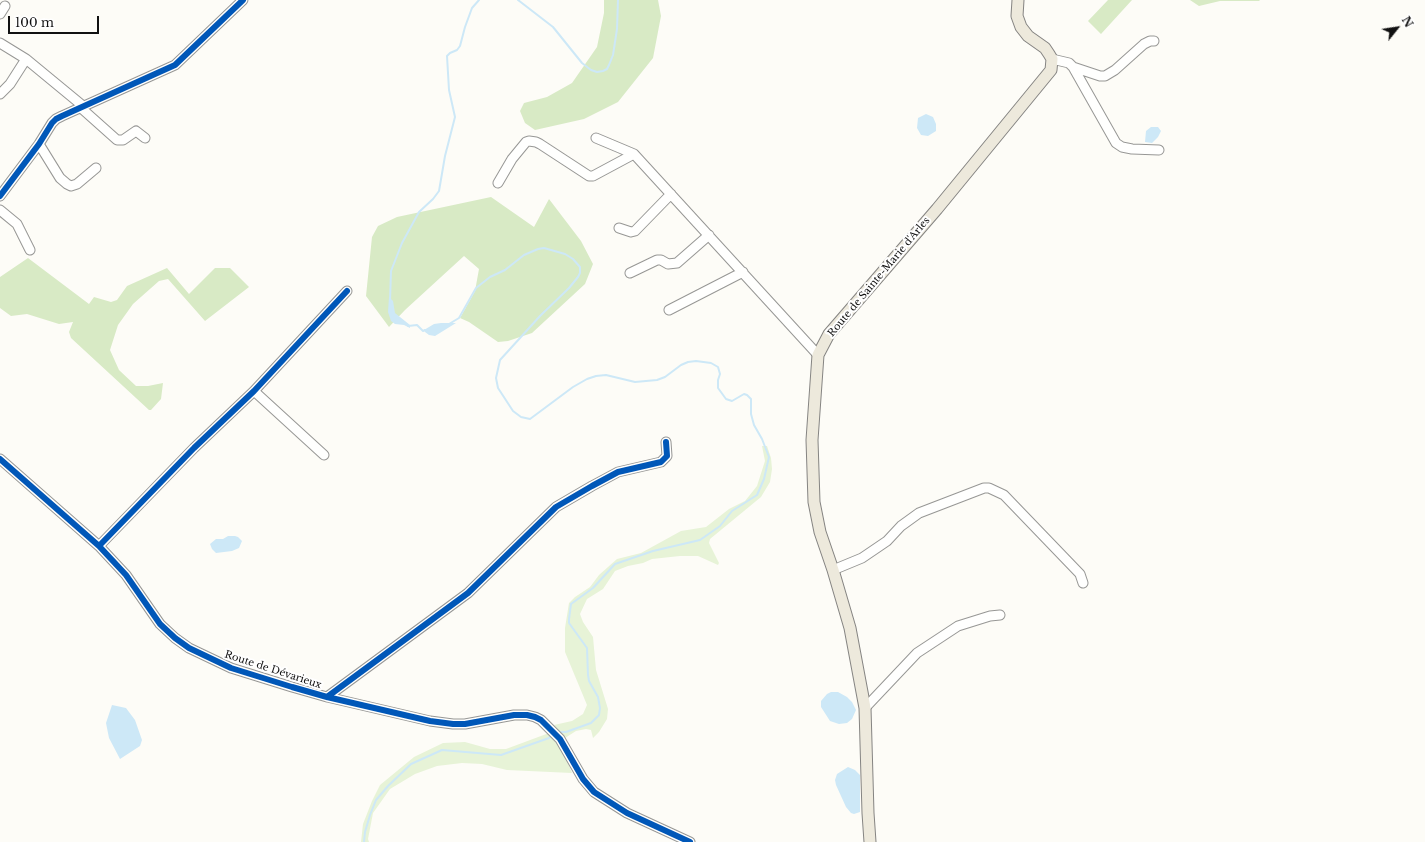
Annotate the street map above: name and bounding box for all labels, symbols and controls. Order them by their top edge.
scale bar [10,8,101,34]
north arrow [1377,8,1417,48]
text: N [1399,14,1416,30]
text: 100 m [15,15,54,30]
street label: Route de Sainte-Marie d'Arles [825,215,933,339]
street label: Route de Dévarieux [223,649,323,691]

